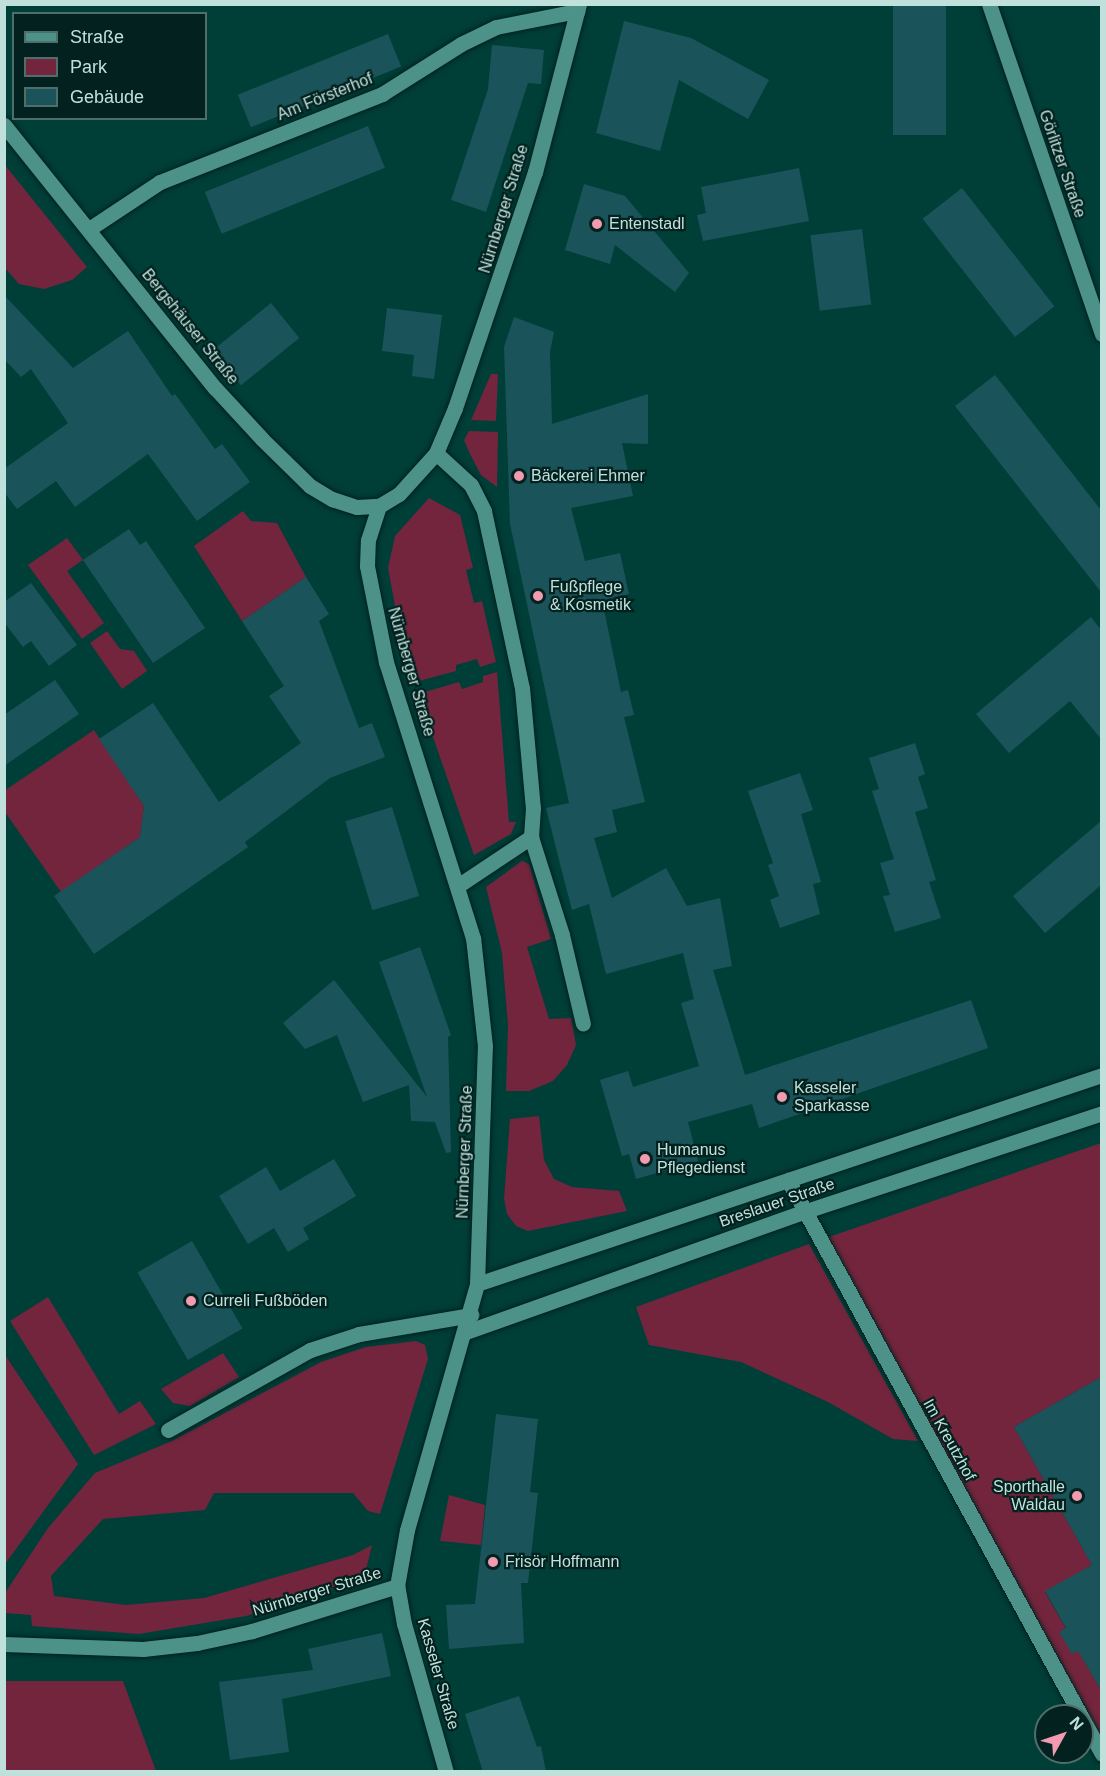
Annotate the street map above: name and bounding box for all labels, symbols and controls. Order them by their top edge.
legend [12,12,207,120]
text: Straße [70,27,124,47]
text: Park [70,57,107,77]
street label: Am Försterhof [274,69,376,125]
text: Gebäude [70,87,144,107]
street label: Görlitzer Straße [1035,107,1089,221]
street label: Nürnberger Straße [475,142,533,276]
place label: Entenstadl [609,214,685,234]
marker: Entenstadl [590,217,604,231]
street label: Bergshäuser Straße [137,265,243,389]
place label: Bäckerei Ehmer [531,466,645,486]
marker: Bäckerei Ehmer [512,469,526,483]
place label: Fußpflege & Kosmetik [550,577,631,615]
marker: Fußpflege & Kosmetik [531,589,545,603]
street label: Nürnberger Straße [383,605,439,739]
place label: Kasseler Sparkasse [794,1078,870,1116]
street label: Nürnberger Straße [453,1085,477,1219]
marker: Kasseler Sparkasse [775,1090,789,1104]
place label: Humanus Pflegedienst [657,1140,745,1178]
marker: Humanus Pflegedienst [638,1152,652,1166]
street label: Breslauer Straße [717,1174,837,1232]
place label: Curreli Fußböden [203,1291,328,1311]
marker: Curreli Fußböden [184,1294,198,1308]
street label: Im Kreutzhof [919,1396,979,1484]
place label: Sporthalle Waldau [993,1477,1065,1515]
marker: Sporthalle Waldau [1070,1489,1084,1503]
place label: Frisör Hoffmann [505,1552,619,1572]
marker: Frisör Hoffmann [486,1555,500,1569]
street label: Nürnberger Straße [250,1563,384,1621]
street label: Kasseler Straße [413,1616,463,1732]
north arrow [1034,1704,1094,1764]
text: N [1066,1714,1087,1733]

